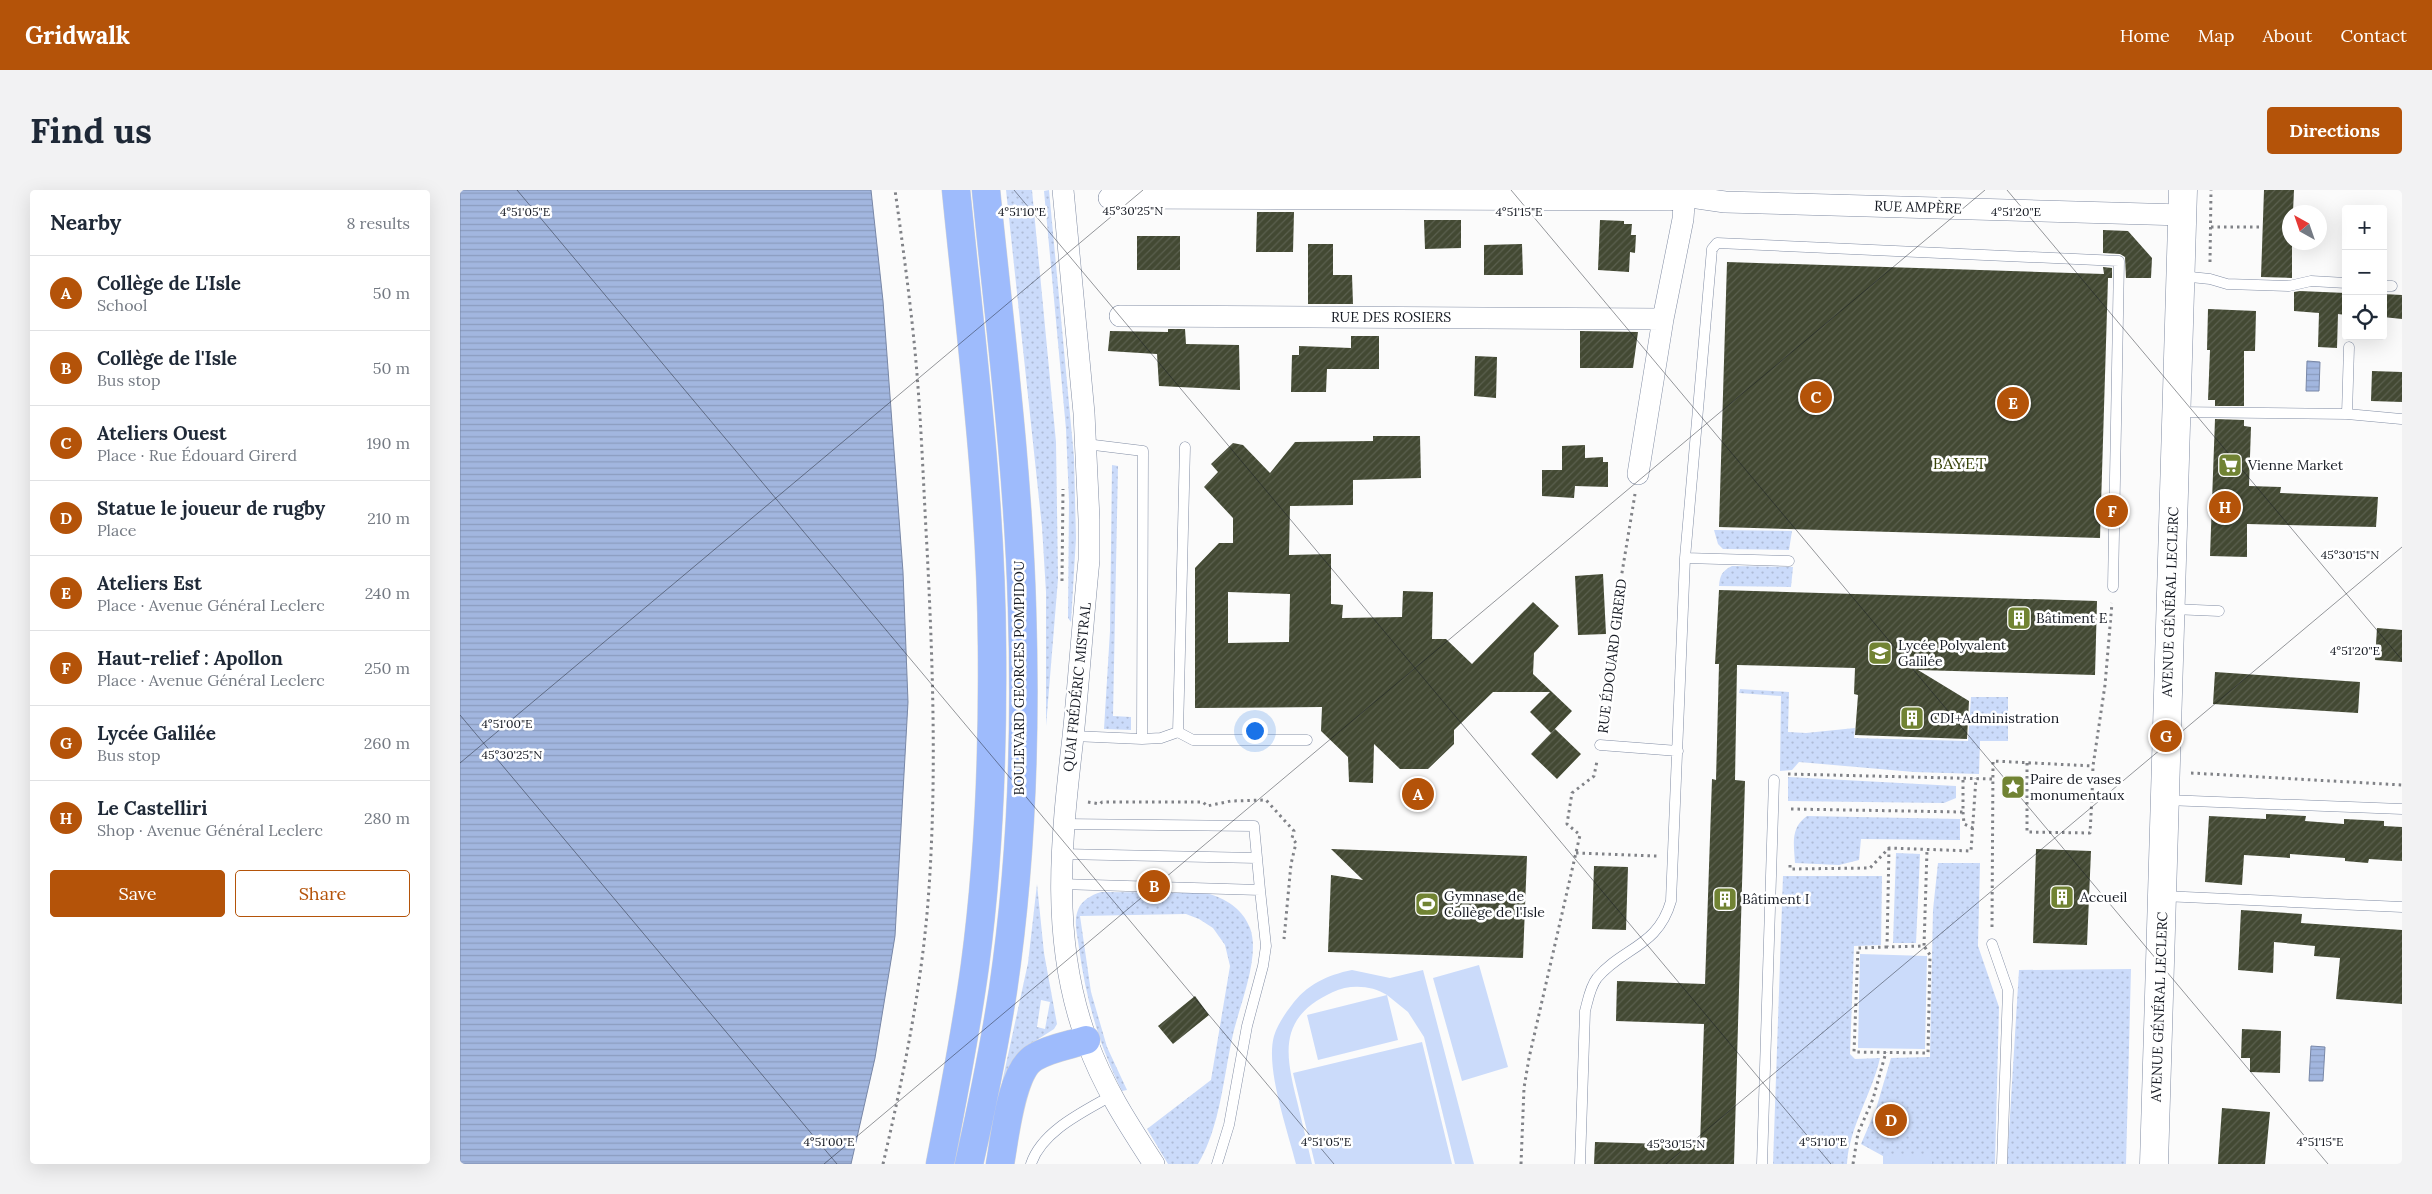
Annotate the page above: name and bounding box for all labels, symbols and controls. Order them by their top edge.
text: Gridwalk [25,20,130,51]
text: Home [2120,24,2170,47]
text: Map [2198,24,2234,47]
text: About [2262,24,2312,47]
text: Contact [2340,24,2407,47]
button: Directions [2267,107,2402,154]
text: Find us [30,108,152,153]
street label: RUE AMPÈRE [1874,196,1963,218]
text: 45°30'25"N [1103,203,1163,218]
text: 4°51'05"E [500,204,550,219]
text: 4°51'10"E [998,204,1046,219]
text: 4°51'15"E [1495,204,1543,219]
text: 4°51'20"E [1991,204,2041,219]
north arrow [2282,205,2327,250]
map controls [2342,205,2387,340]
button: + [2342,205,2387,250]
text: Nearby [50,209,121,236]
text: 8 results [346,213,410,233]
button: − [2342,250,2387,295]
text: Collège de L'Isle [97,271,241,295]
text: A [61,283,71,303]
text: 50 m [373,283,410,303]
text: School [97,295,147,315]
button: locate [2342,295,2387,340]
street label: RUE DES ROSIERS [1331,308,1451,326]
text: Collège de l'Isle [97,346,237,370]
text: B [61,358,71,378]
text: 50 m [373,358,410,378]
text: Bus stop [97,370,161,390]
pin: C [1800,378,1832,416]
pin: E [1997,384,2029,422]
text: Ateliers Ouest [97,421,227,445]
text: C [60,433,72,453]
text: 190 m [366,433,410,453]
text: Place · Rue Édouard Girerd [97,445,297,465]
supermarket icon: Vienne Market [2217,452,2243,478]
district label: BAYET [1933,453,1987,473]
place label: Vienne Market [2247,456,2344,474]
pin: H [2209,488,2241,526]
pin: F [2096,492,2128,530]
text: Statue le joueur de rugby [97,496,325,520]
street label: AVENUE GÉNÉRAL LECLERC [2158,506,2182,698]
text: D [60,508,72,528]
text: 210 m [367,508,410,528]
text: Place [97,520,136,540]
text: 45°30'15"N [2321,547,2379,562]
street label: BOULEVARD GEORGES POMPIDOU [1010,560,1028,795]
text: Ateliers Est [97,571,202,595]
street label: RUE ÉDOUARD GIRERD [1594,578,1630,734]
text: E [61,583,71,603]
text: 240 m [365,583,410,603]
text: Place · Avenue Général Leclerc [97,595,325,615]
street label: QUAI FRÉDÉRIC MISTRAL [1059,601,1095,773]
building icon: Bâtiment E [2006,605,2032,631]
place label: Bâtiment E [2036,609,2108,627]
place label: Lycée Polyvalent Galilée [1898,636,2007,670]
school or university icon: Lycée Polyvalent Galilée [1867,640,1893,666]
text: 4°51'20"E [2330,643,2380,658]
text: Haut-relief : Apollon [97,646,283,670]
text: F [61,658,71,678]
text: 250 m [364,658,410,678]
text: Place · Avenue Général Leclerc [97,670,325,690]
building icon: CDI+Administration [1899,705,1925,731]
place label: CDI+Administration [1930,709,2060,727]
text: 4°51'00"E [481,716,533,731]
pin: G [2150,717,2182,755]
your location [1242,718,1268,744]
text: Lycée Galilée [97,721,216,745]
text: G [60,733,72,753]
text: 260 m [364,733,410,753]
text: Bus stop [97,745,161,765]
text: 45°30'25"N [482,747,542,762]
place label: Paire de vases monumentaux [2030,770,2125,804]
place icon: Paire de vases monumentaux [2000,774,2026,800]
pin: A [1402,775,1434,813]
text: Le Castelliri [97,796,207,820]
text: H [60,808,72,828]
text: 280 m [364,808,410,828]
text: Shop · Avenue Général Leclerc [97,820,323,840]
pin: B [1138,867,1170,905]
button: Save [50,870,225,917]
button: Share [235,870,410,917]
building icon: Accueil [2049,884,2075,910]
building icon: Bâtiment I [1712,886,1738,912]
place label: Gymnase de Collège de l'Isle [1444,887,1545,921]
place label: Accueil [2079,888,2127,906]
place label: Bâtiment I [1742,890,1809,908]
sports icon: Gymnase de Collège de l'Isle [1414,891,1440,917]
street label: AVENUE GÉNÉRAL LECLERC [2147,911,2171,1103]
pin: D [1875,1101,1907,1139]
text: 4°51'00"E [803,1134,855,1149]
text: 4°51'05"E [1301,1134,1351,1149]
text: 4°51'10"E [1799,1134,1847,1149]
text: 4°51'15"E [2296,1134,2344,1149]
text: 45°30'15"N [1647,1136,1705,1151]

